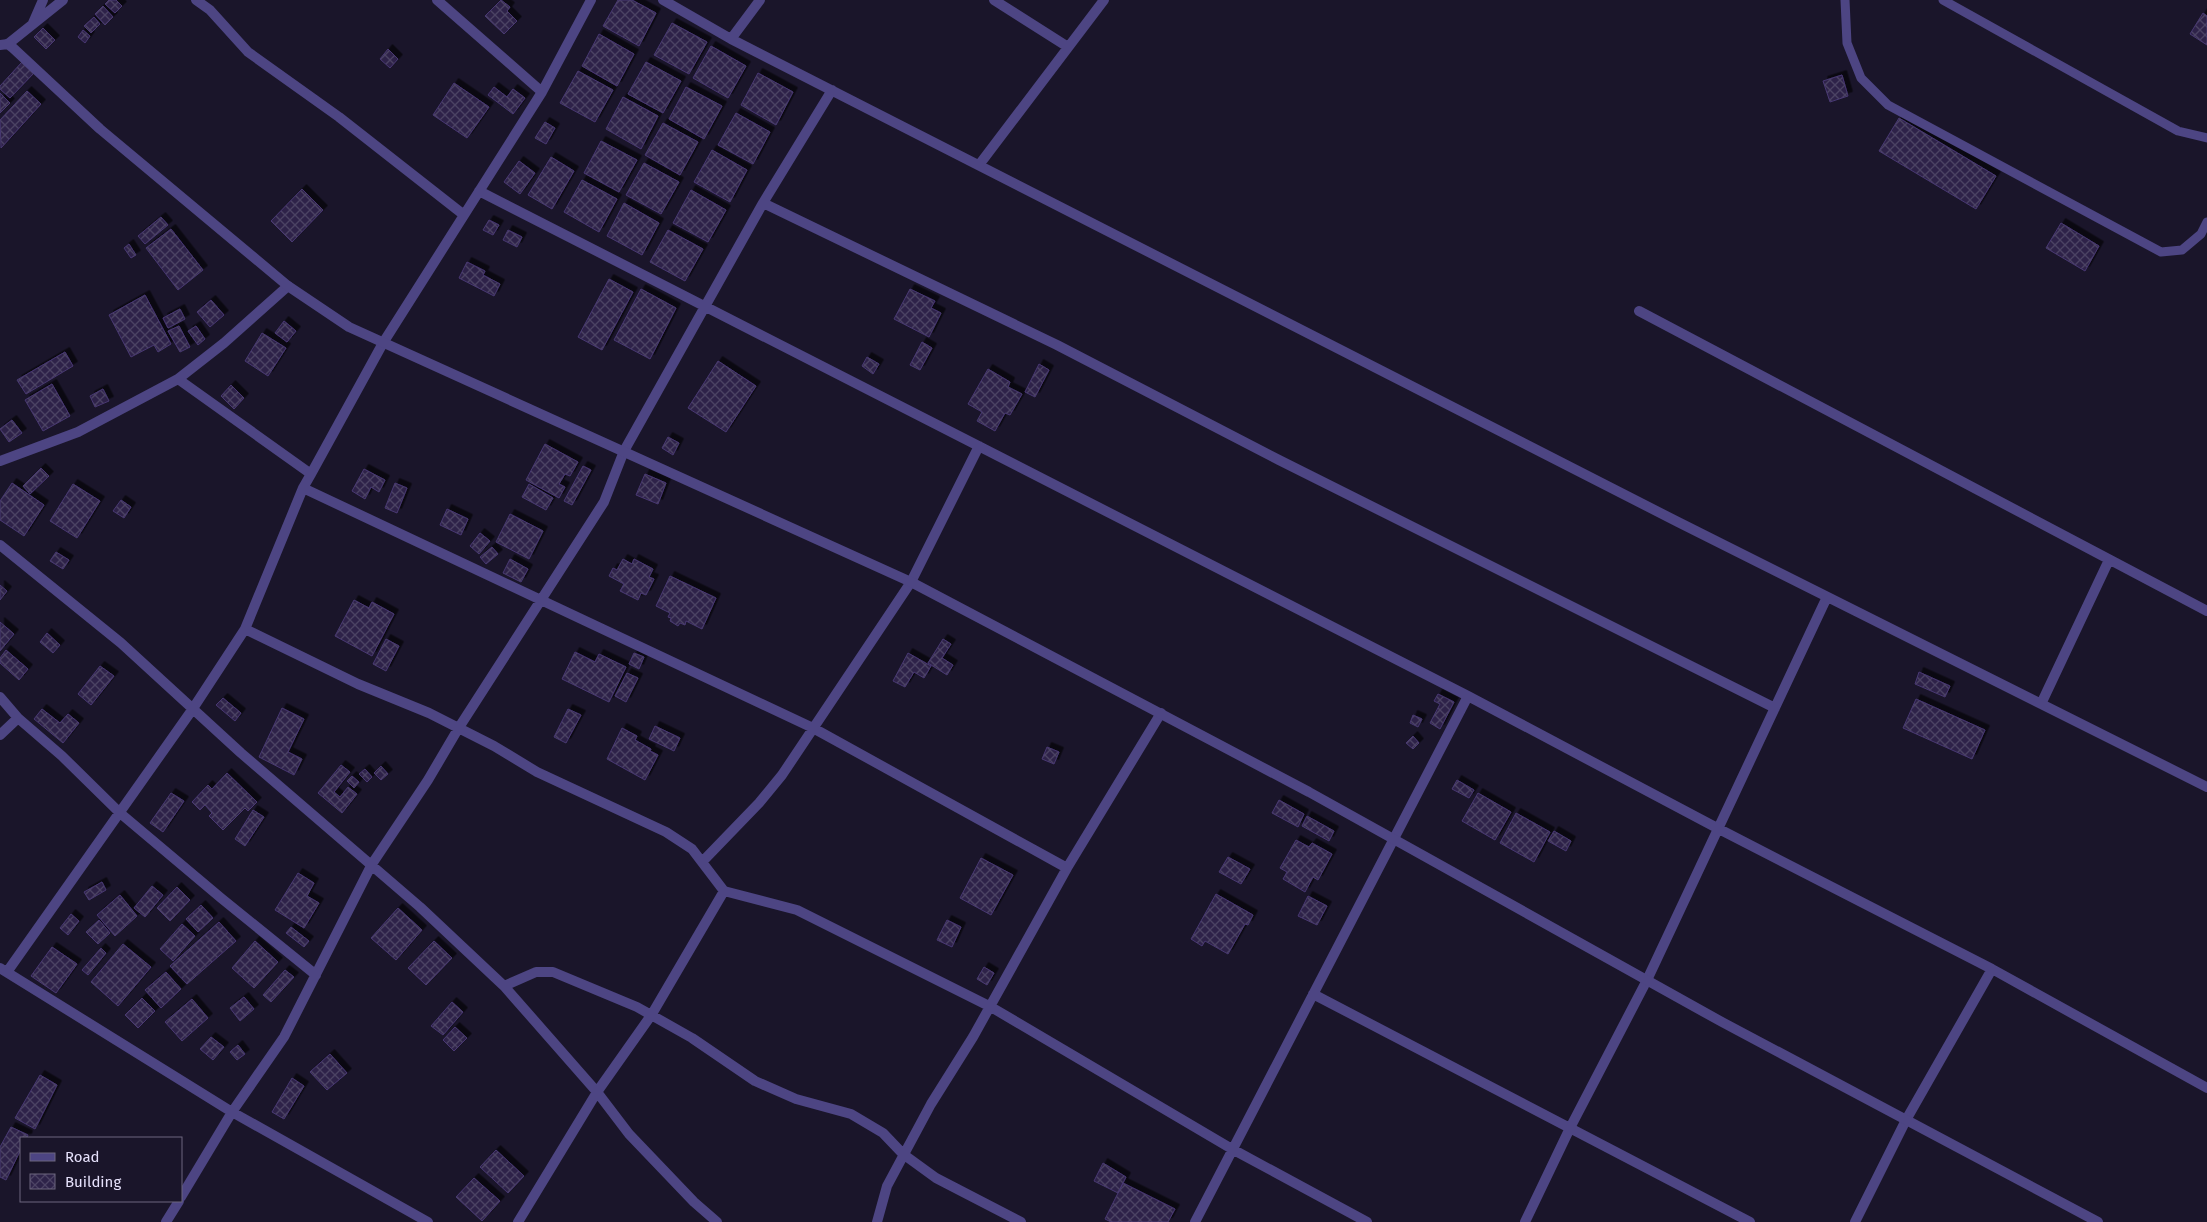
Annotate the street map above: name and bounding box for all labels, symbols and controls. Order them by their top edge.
legend [20,1137,182,1202]
text: Road [65,1148,100,1166]
text: Building [65,1173,121,1191]

